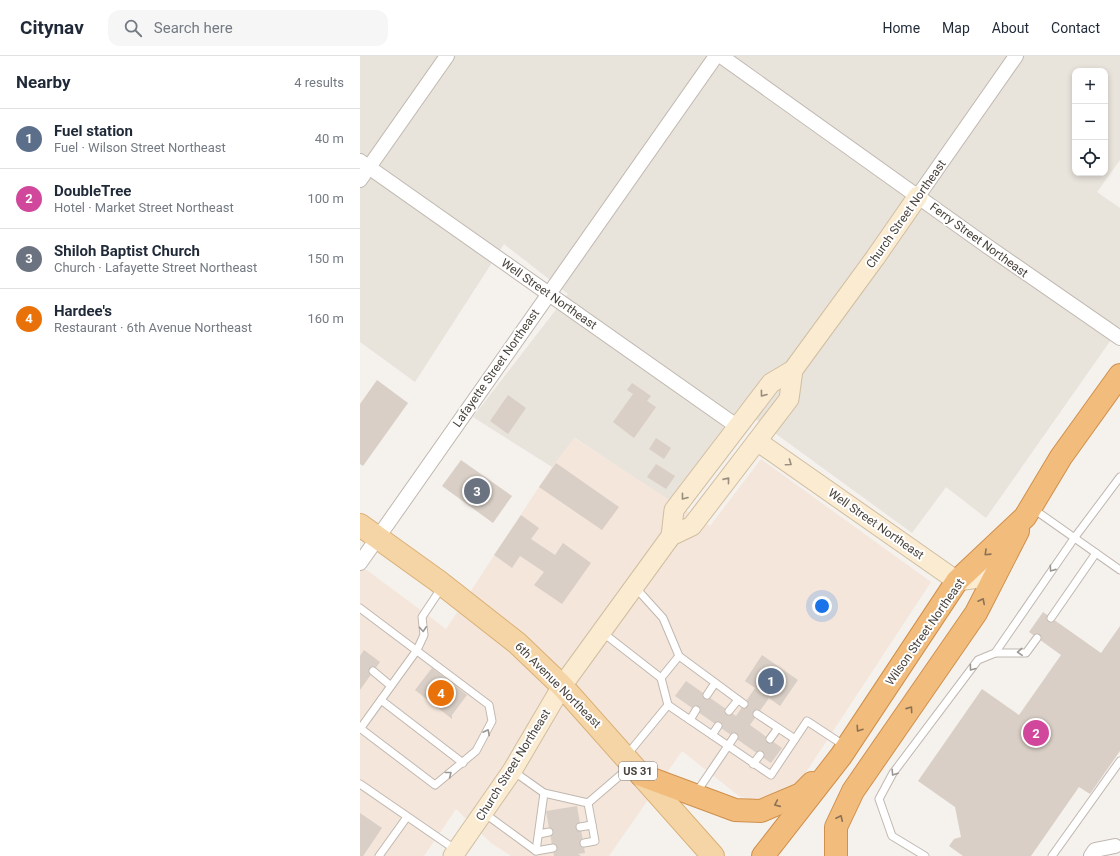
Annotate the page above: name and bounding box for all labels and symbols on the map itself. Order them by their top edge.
street label: Church Street Northeast [863,157,949,271]
street label: Ferry Street Northeast [927,200,1031,280]
street label: Well Street Northeast [498,256,600,332]
street label: Lafayette Street Northeast [450,306,542,430]
one-way arrow [761,389,768,396]
one-way arrow [785,458,792,466]
pin: 3 [464,476,490,506]
one-way arrow [722,477,729,484]
street label: Well Street Northeast [825,486,927,562]
one-way arrow [682,493,689,500]
one-way arrow [984,548,992,556]
one-way arrow [1050,565,1057,572]
street label: Wilson Street Northeast [883,576,967,688]
your location [812,596,832,616]
one-way arrow [977,597,985,605]
one-way arrow [419,626,428,632]
street label: 6th Avenue Northeast [512,639,604,731]
one-way arrow [1016,648,1023,657]
one-way arrow [970,664,977,671]
pin: 1 [758,666,784,696]
pin: 4 [428,678,454,708]
one-way arrow [905,706,912,713]
street label: Church Street Northeast [473,707,553,823]
pin: 2 [1023,718,1049,748]
one-way arrow [857,725,864,732]
one-way arrow [482,729,490,736]
road number: US 31 [619,762,657,780]
one-way arrow [891,769,899,776]
one-way arrow [445,771,452,778]
one-way arrow [774,799,782,807]
one-way arrow [835,815,843,822]

